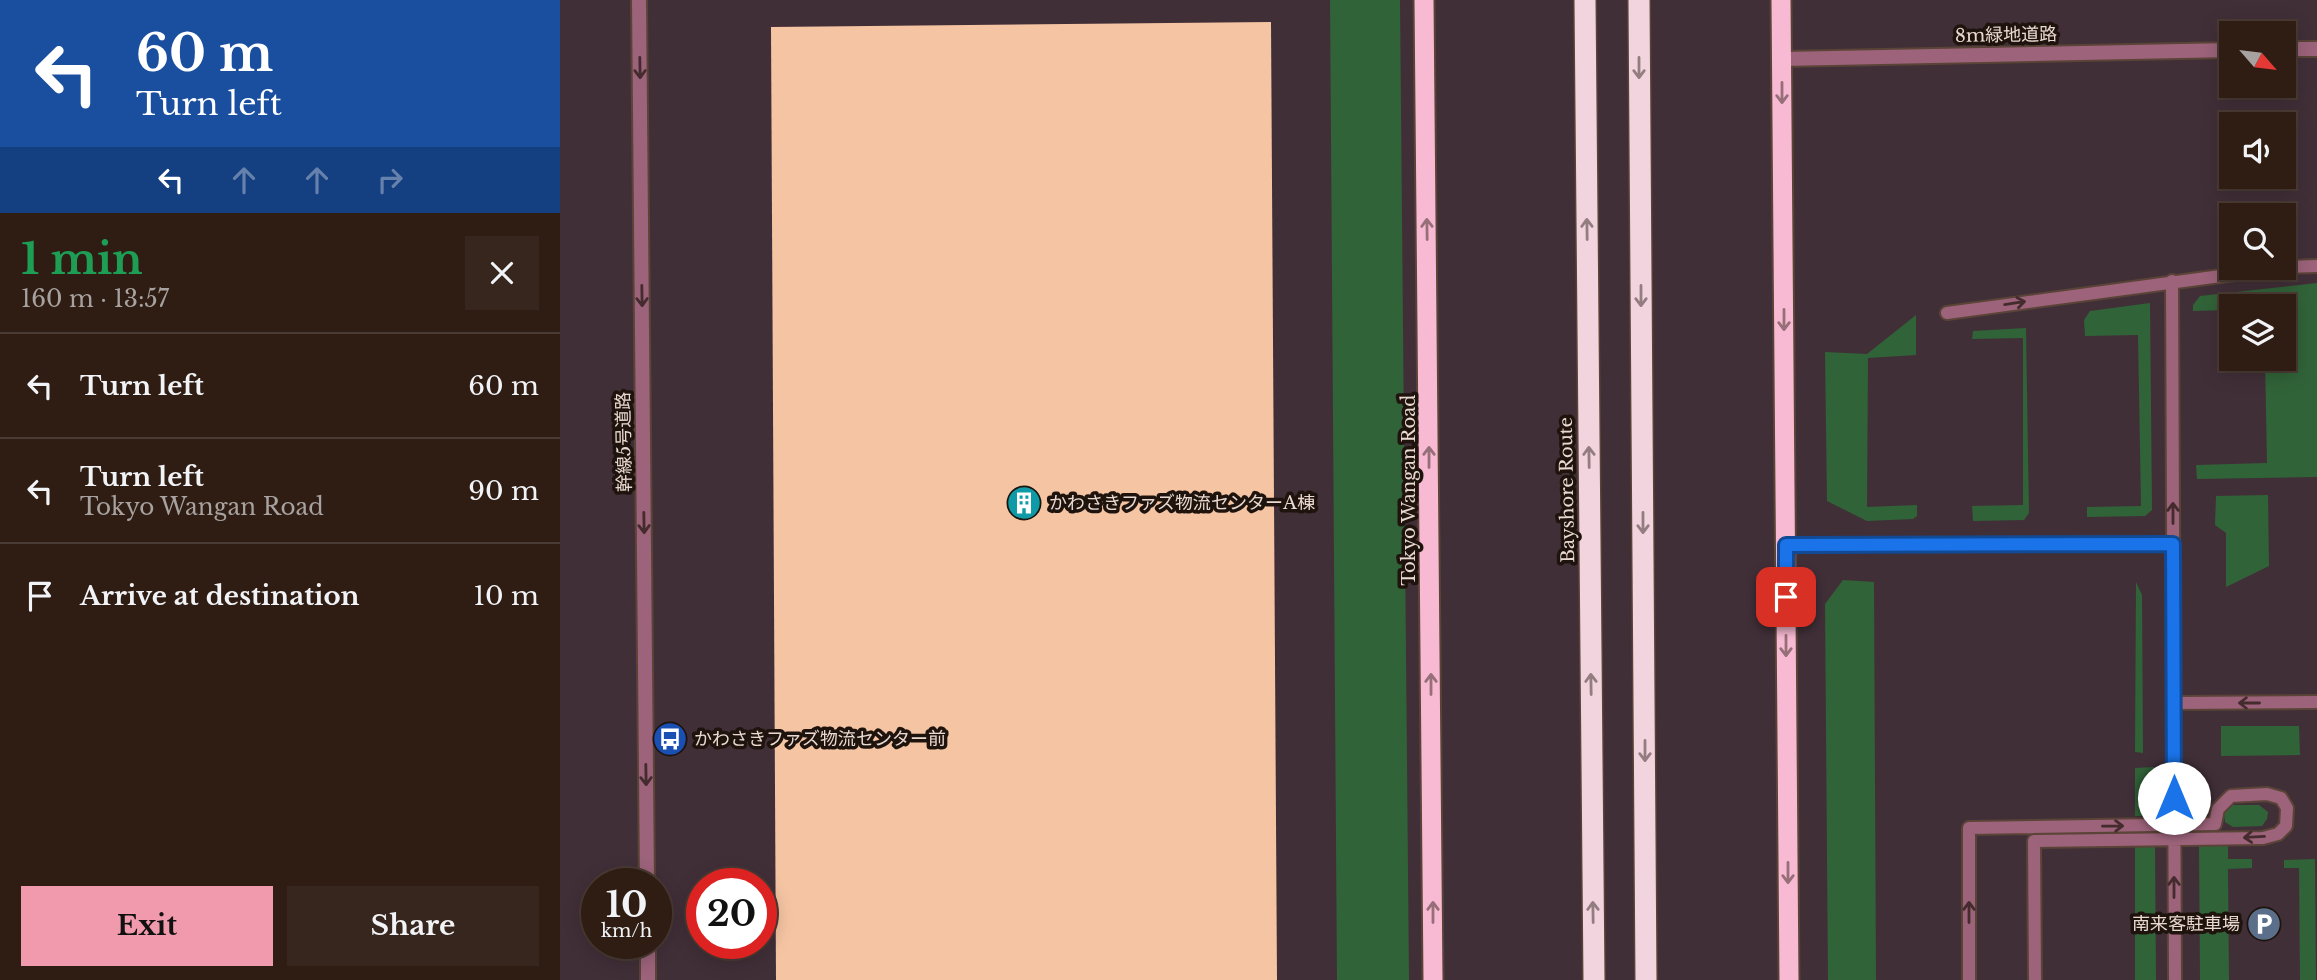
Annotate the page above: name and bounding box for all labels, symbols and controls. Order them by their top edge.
north arrow [2219,21,2296,98]
map controls [2219,21,2296,371]
text: 60 m [136,23,273,84]
street label: 8m緑地道路 [1955,23,2057,47]
icon: left [21,28,112,119]
one-way arrow [633,56,647,79]
one-way arrow [1632,56,1646,79]
one-way arrow [1775,81,1789,104]
text: Turn left [136,84,282,124]
button: sound [2219,112,2296,189]
icon: left [152,161,190,199]
icon: ahead [225,161,263,199]
icon: ahead [298,161,336,199]
icon: right [371,161,409,199]
button: search [2219,203,2296,280]
one-way arrow [1420,218,1434,241]
one-way arrow [1580,218,1594,241]
text: 1 min [21,233,143,285]
button: close [465,236,539,310]
one-way arrow [635,284,649,307]
one-way arrow [1634,284,1648,307]
text: 160 m · 13:57 [21,285,169,313]
button: layers [2219,294,2296,371]
one-way arrow [2003,296,2025,309]
one-way arrow [1777,308,1791,331]
icon: left [21,367,59,405]
text: Turn left [80,370,204,402]
text: 60 m [468,370,539,402]
street label: 幹線5号道路 [612,392,636,492]
street label: Tokyo Wangan Road [1398,395,1420,585]
street label: Bayshore Route [1555,417,1579,563]
one-way arrow [1422,446,1436,469]
one-way arrow [1582,446,1596,469]
text: Turn left [80,461,204,493]
icon: left [21,472,59,510]
text: 90 m [468,475,539,507]
building icon: かわさきファズ物流センターA棟 [1005,484,1043,522]
place label: かわさきファズ物流センターA棟 [1049,492,1315,514]
text: Tokyo Wangan Road [80,493,324,521]
one-way arrow [2166,502,2180,525]
one-way arrow [637,511,651,534]
one-way arrow [1636,511,1650,534]
pin [1756,567,1816,627]
icon: arrive [21,577,59,615]
icon: arrive [1767,578,1805,616]
text: Arrive at destination [80,580,360,612]
text: 10 m [473,580,539,612]
one-way arrow [1779,634,1793,657]
one-way arrow [1424,673,1438,696]
one-way arrow [1584,673,1598,696]
one-way arrow [2238,696,2261,709]
bus stop icon: かわさきファズ物流センター前 [651,720,689,758]
place label: かわさきファズ物流センター前 [694,728,946,750]
one-way arrow [1638,739,1651,762]
position arrow [2137,761,2211,835]
one-way arrow [639,763,653,786]
one-way arrow [2101,819,2124,832]
one-way arrow [2243,831,2266,844]
one-way arrow [1781,861,1795,884]
speed limit sign: 20 [686,868,777,959]
one-way arrow [2167,876,2181,899]
text: 10 [606,883,647,926]
button: Exit [21,886,273,966]
button: Share [287,886,539,966]
one-way arrow [1426,901,1440,924]
one-way arrow [1586,901,1600,924]
one-way arrow [1962,901,1976,924]
parking icon: 南来客駐車場 [2245,905,2283,943]
place label: 南来客駐車場 [2132,913,2240,935]
text: km/h [601,920,652,942]

